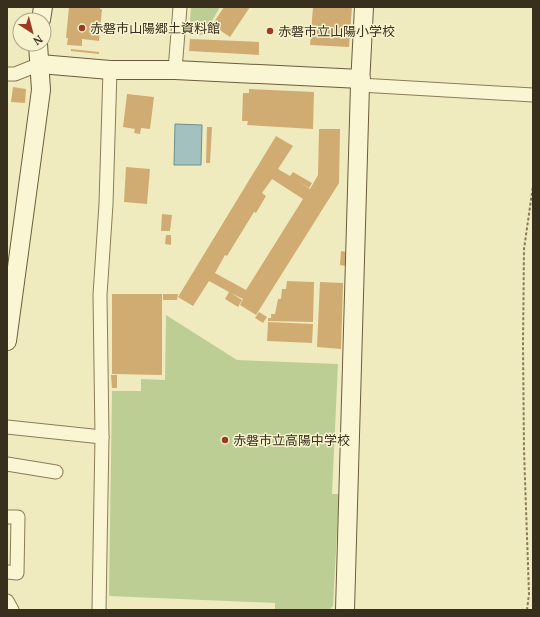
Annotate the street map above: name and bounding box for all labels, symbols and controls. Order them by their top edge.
north arrow [12,12,52,52]
place label: 赤磐市山陽郷土資料館 [90,19,220,37]
place label: 赤磐市立山陽小学校 [278,22,395,40]
marker: 赤磐市山陽郷土資料館 [77,23,87,33]
marker: 赤磐市立山陽小学校 [265,26,275,36]
text: N [30,32,45,49]
place label: 赤磐市立高陽中学校 [233,431,350,449]
marker: 赤磐市立高陽中学校 [220,435,230,445]

